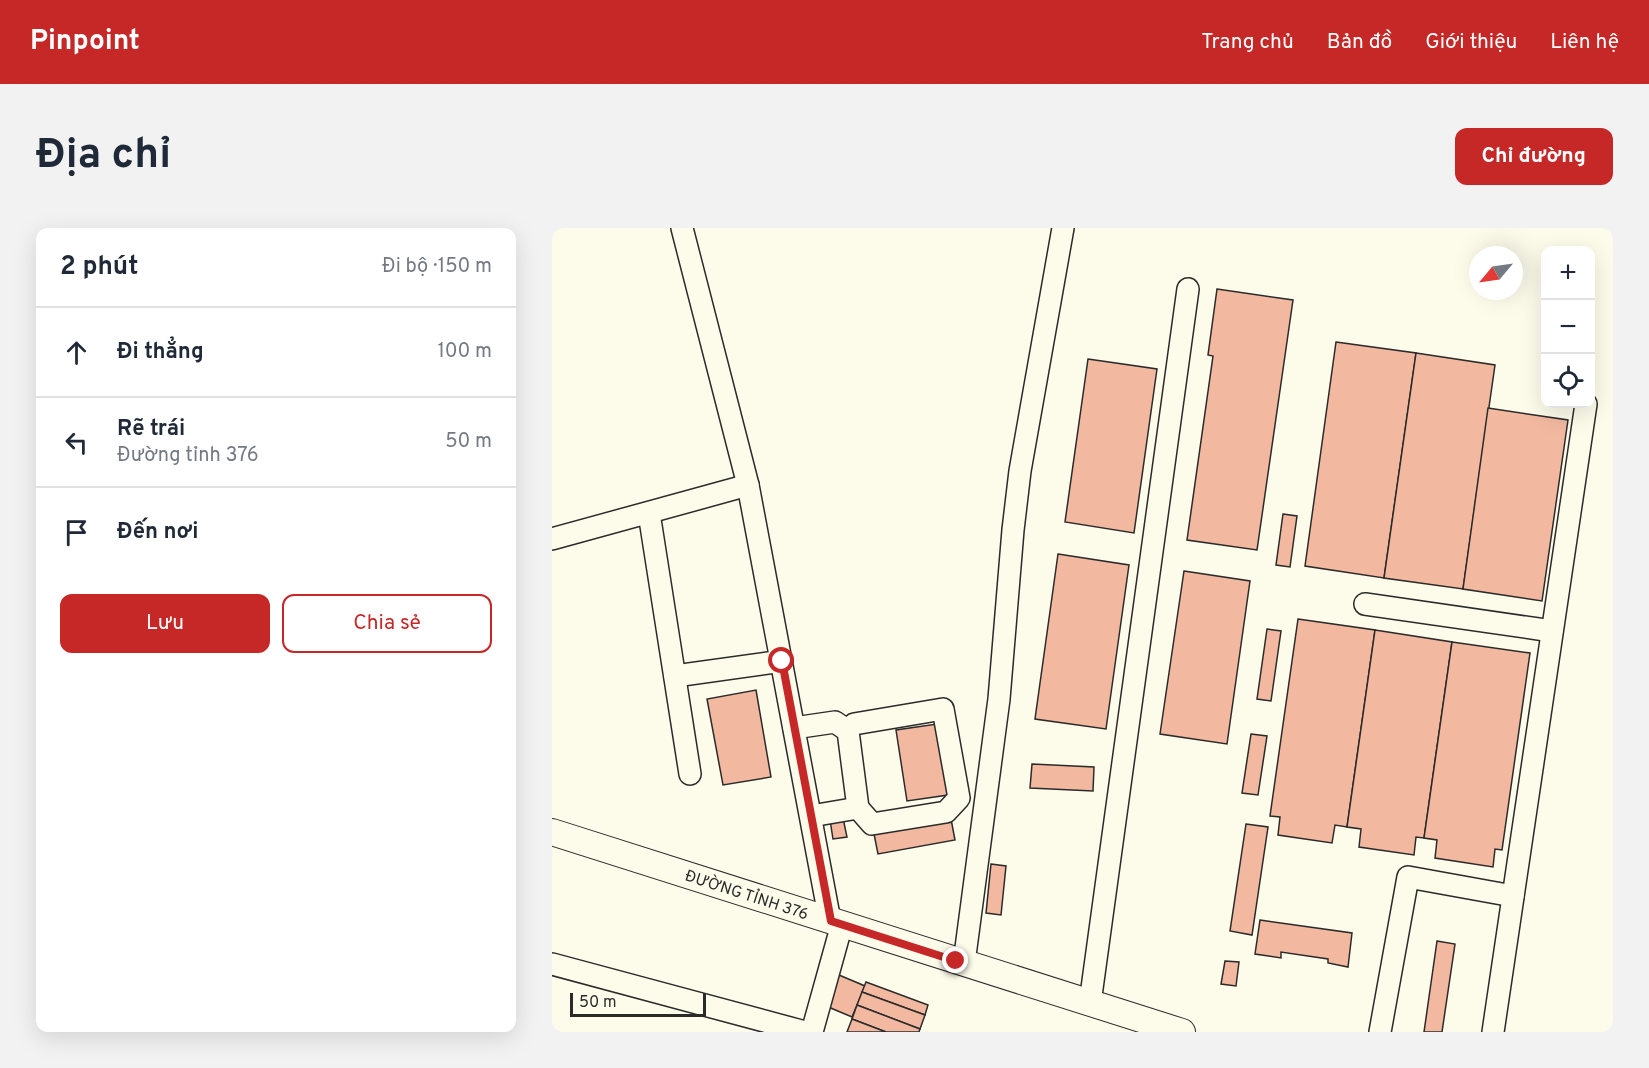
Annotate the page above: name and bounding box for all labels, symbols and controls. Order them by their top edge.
text: Pinpoint [30,24,140,60]
text: Trang chủ [1201,29,1294,56]
text: Bản đồ [1327,29,1392,56]
text: Giới thiệu [1425,29,1517,56]
text: Liên hệ [1550,29,1619,56]
button: Chỉ đường [1455,128,1613,185]
text: Địa chỉ [36,130,171,183]
north arrow [1469,246,1523,300]
map controls [1541,246,1595,408]
button: + [1541,246,1595,300]
text: 2 phút [60,251,138,284]
text: Đi bộ · 150 m [382,254,492,280]
button: − [1541,300,1595,354]
icon: ahead [60,336,93,369]
text: Đi thẳng [117,339,204,366]
text: 100 m [437,339,492,365]
button: locate [1541,354,1595,408]
text: Rẽ trái [117,416,185,443]
icon: left [60,426,93,459]
text: 50 m [445,429,492,455]
text: Đường tỉnh 376 [117,443,259,469]
icon: arrive [60,516,93,549]
text: Đến nơi [117,519,198,546]
button: Lưu [60,594,270,653]
button: Chia sẻ [282,594,492,653]
route start [768,647,794,673]
street label: ĐƯỜNG TỈNH 376 [682,865,811,925]
route end [942,947,968,973]
scale bar [570,990,706,1018]
text: 50 m [579,993,617,1013]

